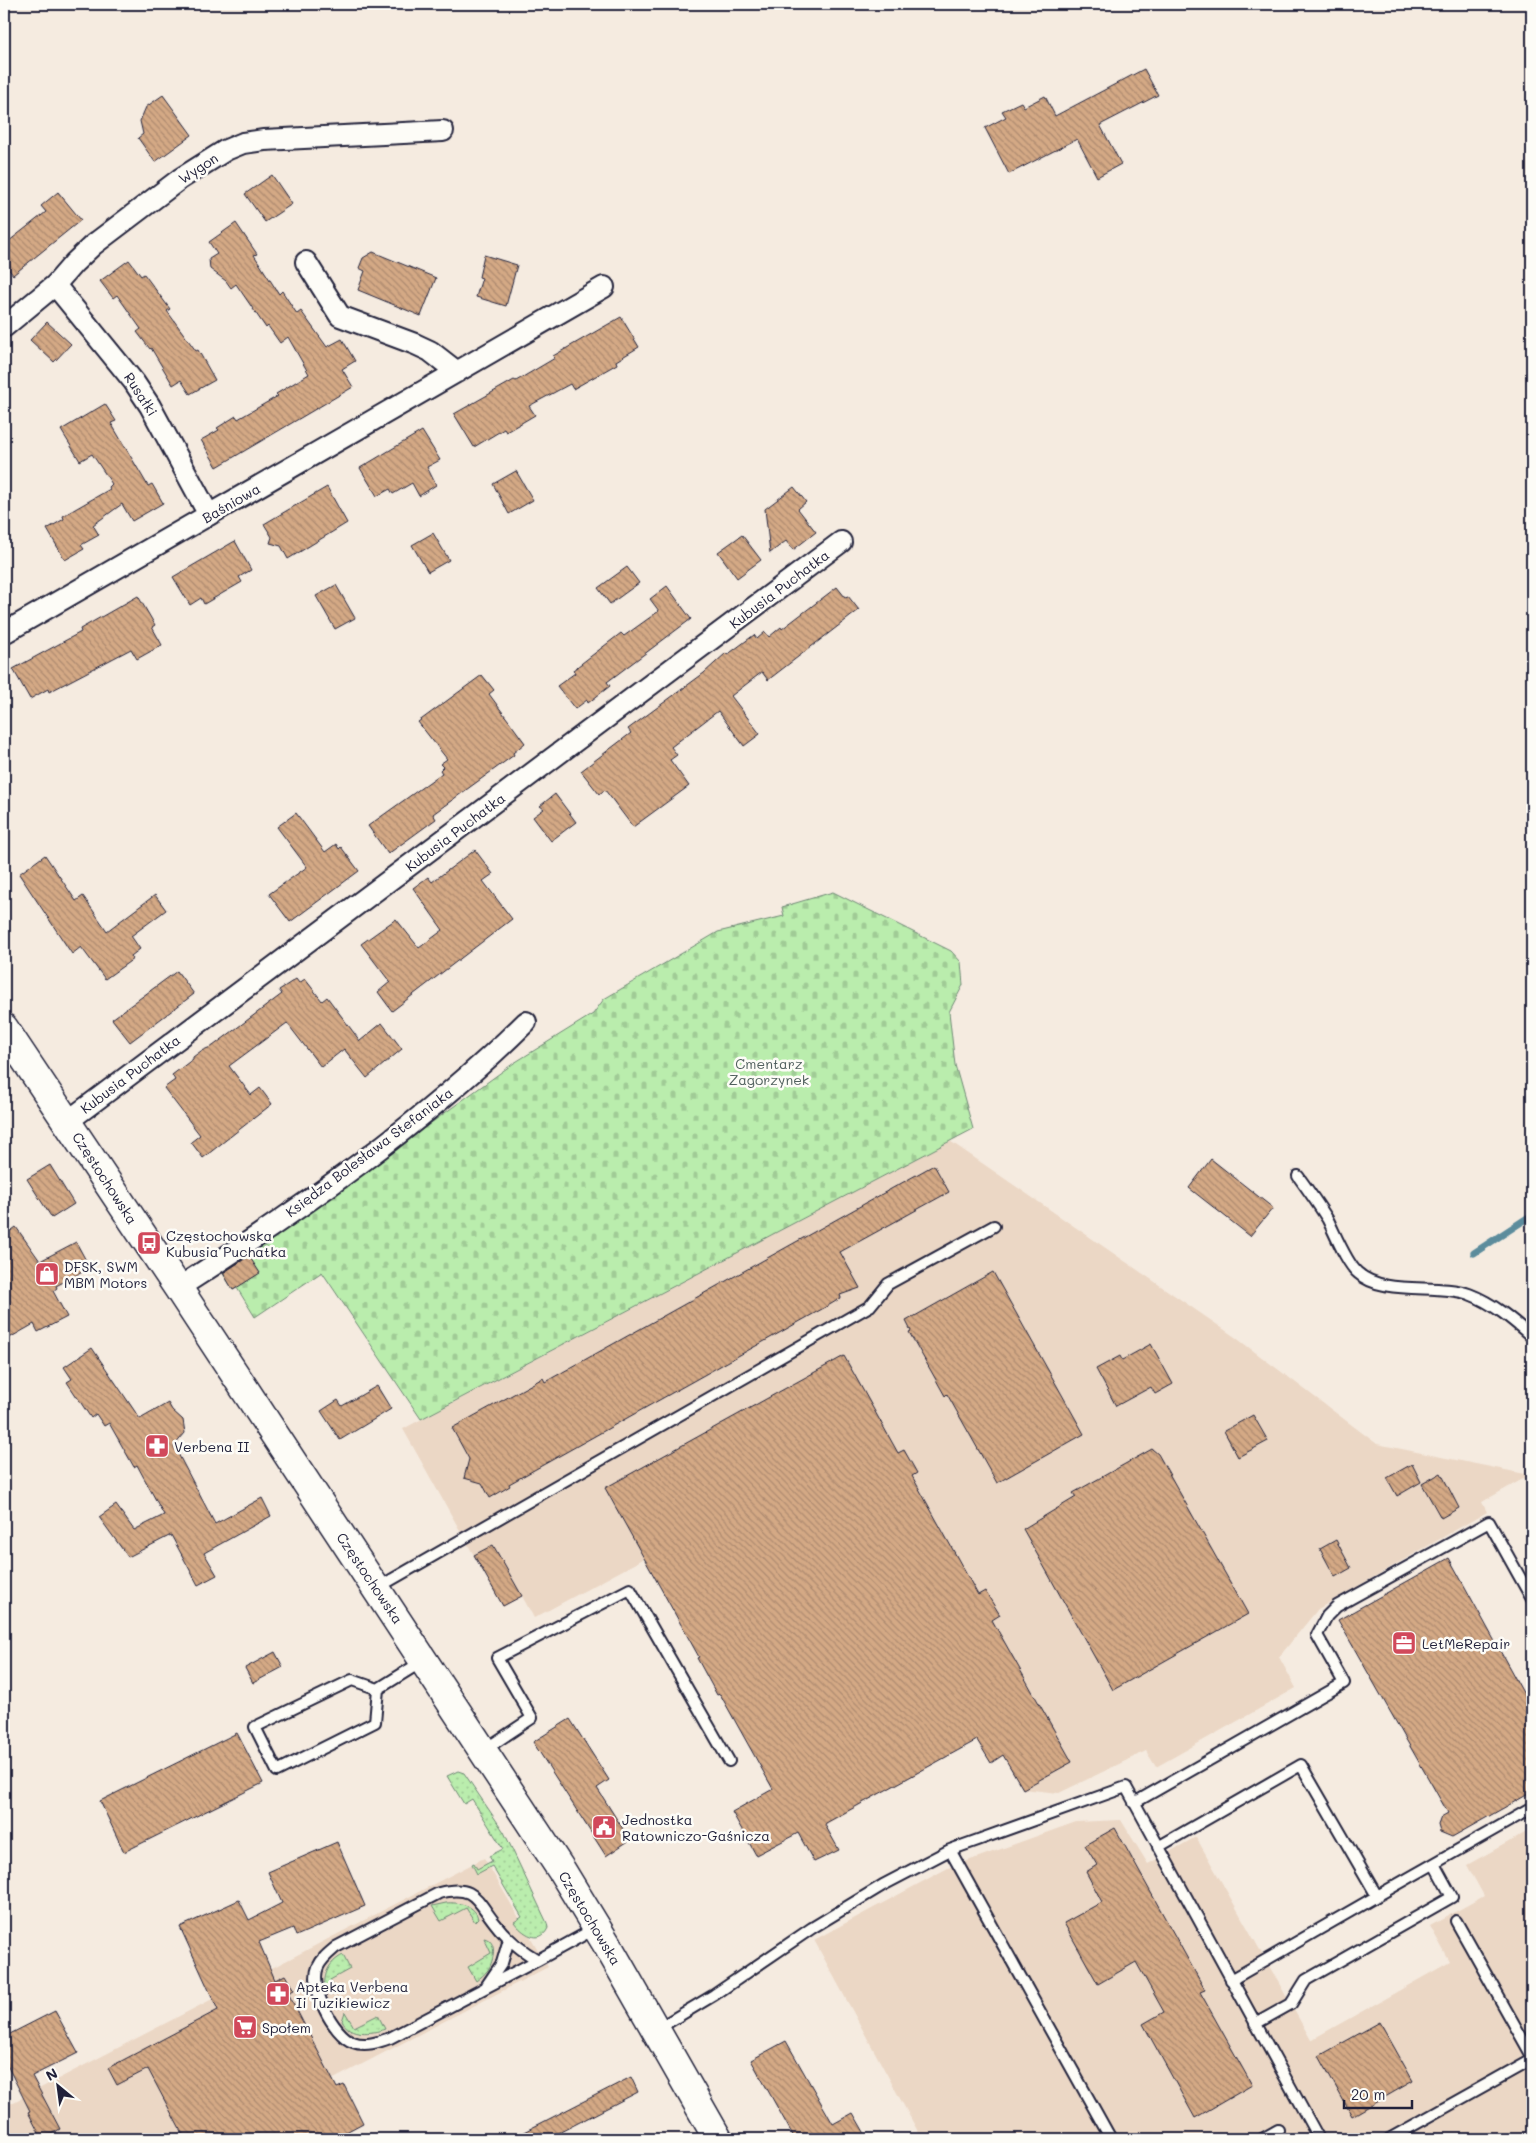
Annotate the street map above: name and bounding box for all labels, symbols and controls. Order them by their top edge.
street label: Wygon [174,148,222,188]
street label: Rusałki [120,369,162,419]
street label: Baśniowa [198,479,264,527]
street label: Kubusia Puchatka [725,545,833,633]
street label: Kubusia Puchatka [401,788,509,876]
street label: Kubusia Puchatka [76,1030,184,1118]
park label: Cmentarz Zagorzynek [729,1054,809,1089]
street label: Księdza Bolesława Stefaniaka [281,1083,457,1221]
street label: Częstochowska [68,1128,142,1228]
place label: Częstochowska Kubusia Puchatka [166,1226,286,1261]
bus stop icon: Częstochowska Kubusia Puchatka [136,1230,162,1256]
place label: DFSK, SWM MBM Motors [64,1257,147,1292]
shop icon: DFSK, SWM MBM Motors [34,1261,60,1287]
pharmacy icon: Verbena II [144,1433,170,1459]
place label: Verbena II [174,1437,250,1456]
street label: Częstochowska [332,1529,408,1627]
office icon: LetMeRepair [1391,1630,1417,1656]
place label: LetMeRepair [1422,1634,1510,1653]
place label: Jednostka Ratowniczo-Gaśnicza [622,1810,770,1845]
public building icon: Jednostka Ratowniczo-Gaśnicza [591,1814,617,1840]
street label: Częstochowska [554,1868,626,1968]
place label: Apteka Verbena Ii Tuzikiewicz [296,1977,409,2012]
pharmacy icon: Apteka Verbena Ii Tuzikiewicz [265,1981,291,2007]
supermarket icon: Społem [232,2014,258,2040]
place label: Społem [262,2018,311,2037]
north arrow [32,2060,82,2110]
text: N [42,2063,61,2085]
scale bar [1344,2078,1411,2110]
text: 20 m [1351,2084,1385,2104]

